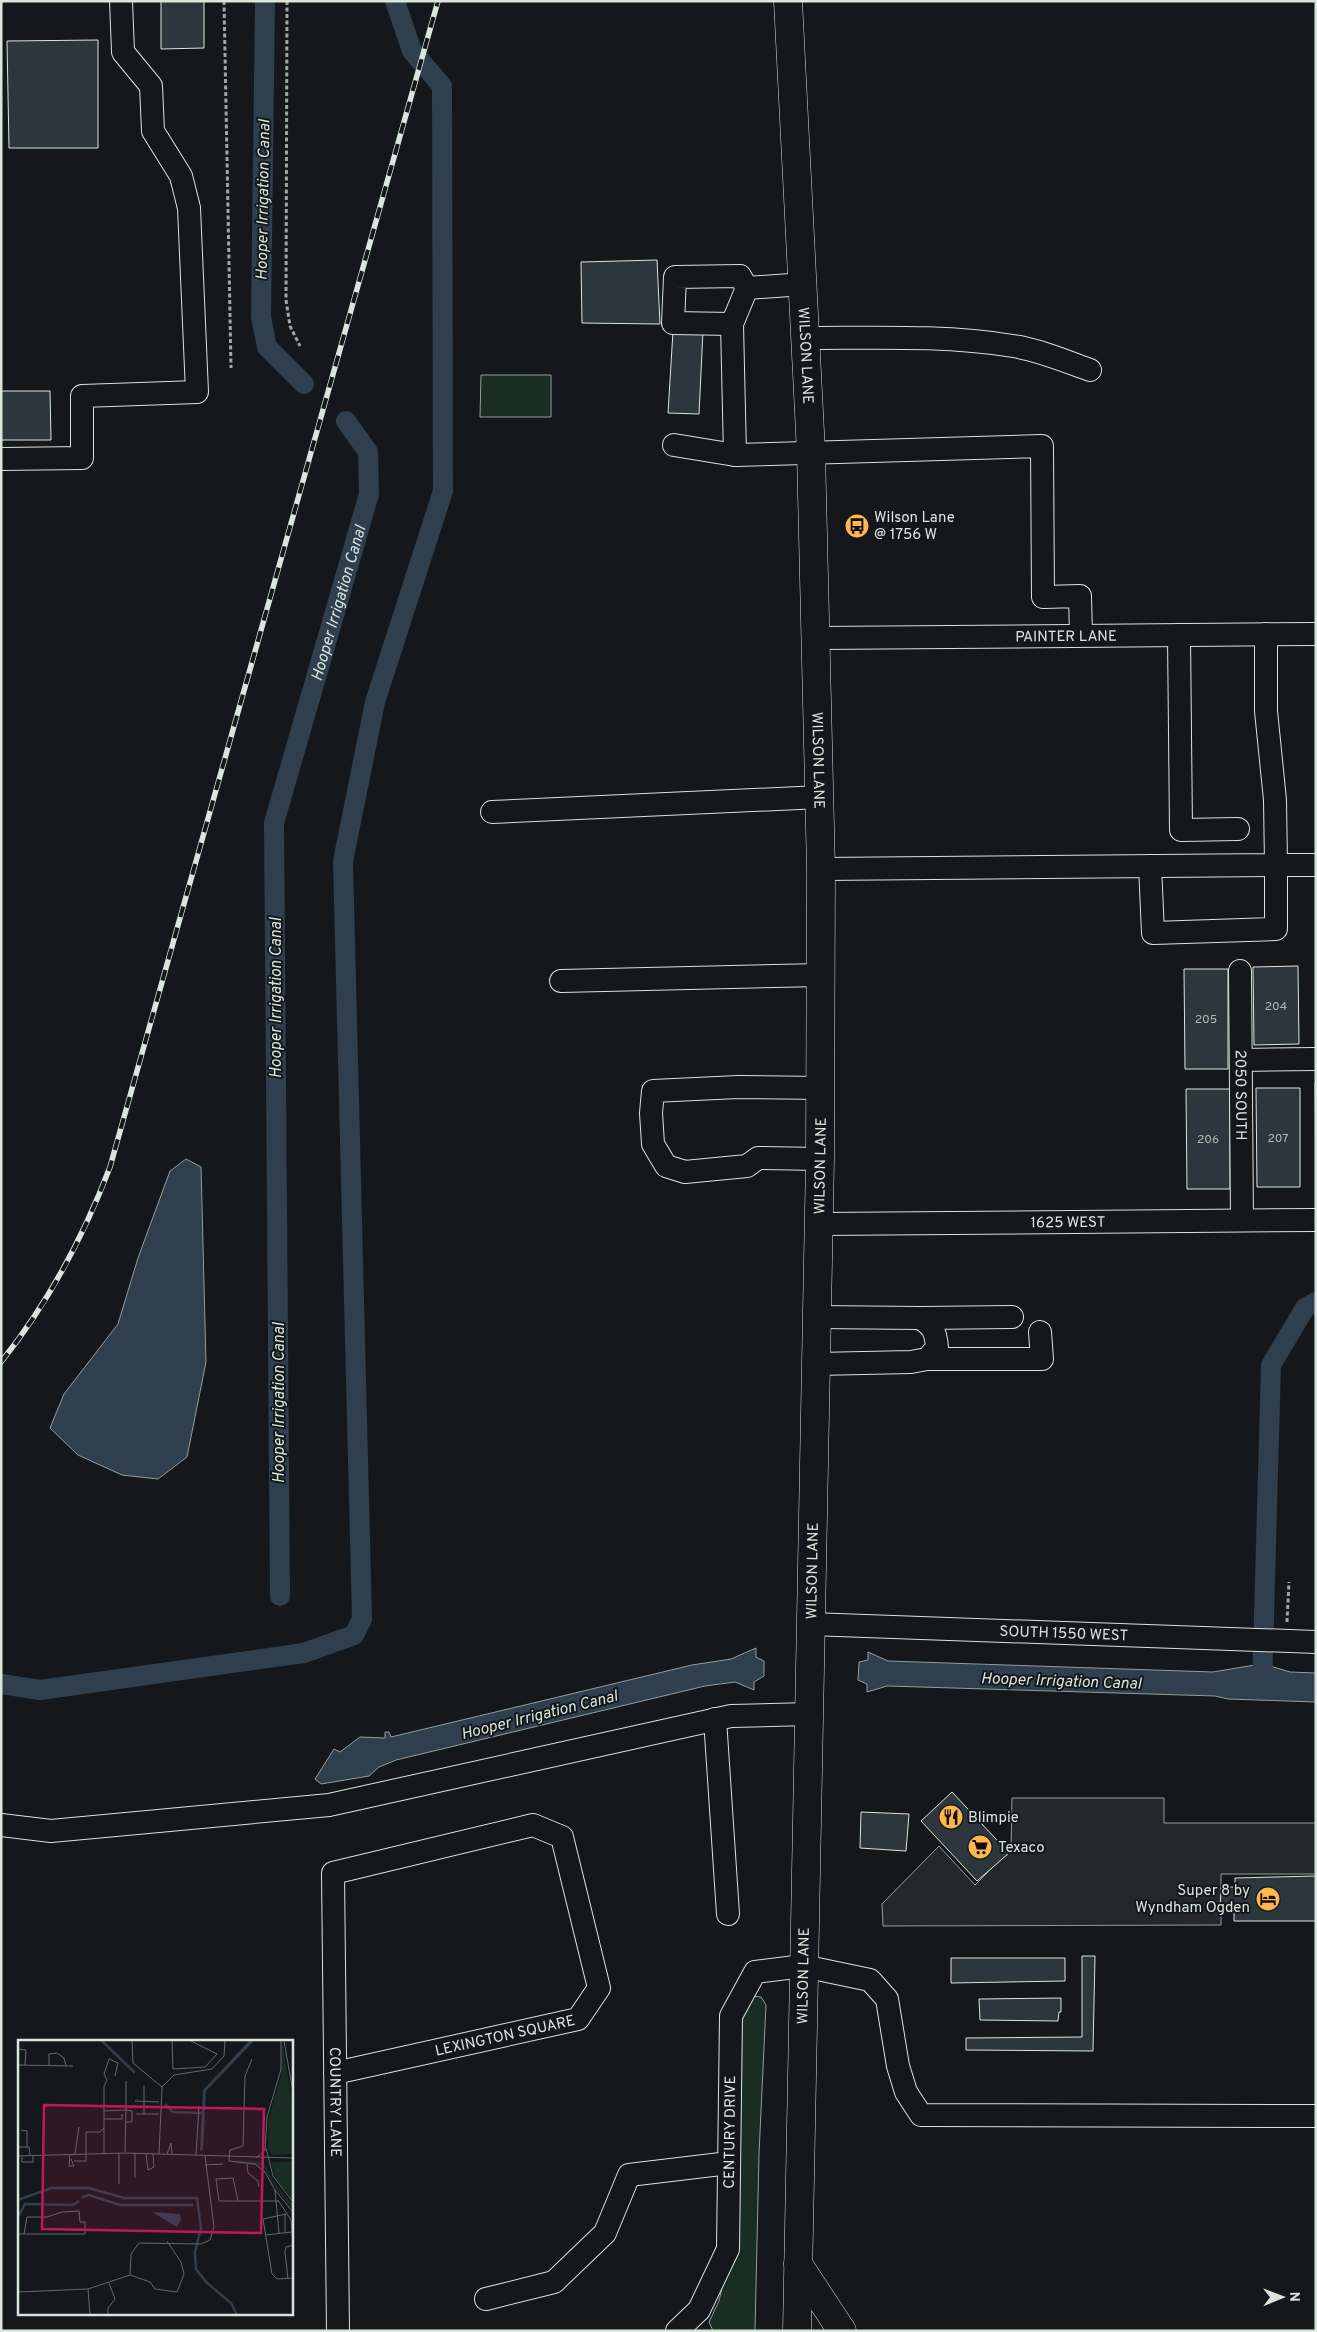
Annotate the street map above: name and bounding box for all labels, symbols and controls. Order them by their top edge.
water label: Hooper Irrigation Canal [253,119,275,281]
street label: WILSON LANE [793,307,817,405]
place label: Wilson Lane @ 1756 W [874,509,955,545]
bus stop icon: Wilson Lane @ 1756 W [844,513,870,539]
water label: Hooper Irrigation Canal [308,523,372,684]
street label: PAINTER LANE [1015,628,1117,647]
street label: WILSON LANE [806,712,828,809]
water label: Hooper Irrigation Canal [267,917,287,1078]
house number: 204 [1265,999,1287,1015]
house number: 205 [1195,1012,1217,1028]
street label: 2050 SOUTH [1230,1050,1249,1140]
street label: WILSON LANE [811,1117,832,1215]
house number: 207 [1268,1131,1288,1147]
house number: 206 [1197,1132,1219,1148]
street label: 1625 WEST [1030,1214,1106,1233]
water label: Hooper Irrigation Canal [270,1322,290,1483]
street label: WILSON LANE [803,1522,824,1620]
street label: SOUTH 1550 WEST [999,1623,1129,1646]
water label: Hooper Irrigation Canal [980,1669,1143,1695]
water label: Hooper Irrigation Canal [459,1687,621,1745]
restaurant icon: Blimpie [938,1804,964,1830]
place label: Blimpie [968,1809,1019,1828]
supermarket icon: Texaco [967,1834,993,1860]
place label: Texaco [998,1839,1045,1858]
place label: Super 8 by Wyndham Ogden [1135,1882,1250,1918]
hotel icon: Super 8 by Wyndham Ogden [1255,1886,1281,1912]
street label: WILSON LANE [794,1927,815,2025]
street label: LEXINGTON SQUARE [433,2012,577,2061]
inset map [18,2040,292,2314]
street label: COUNTRY LANE [324,2047,344,2157]
street label: CENTURY DRIVE [721,2075,741,2189]
north arrow [1257,2272,1307,2322]
text: N [1285,2292,1302,2302]

